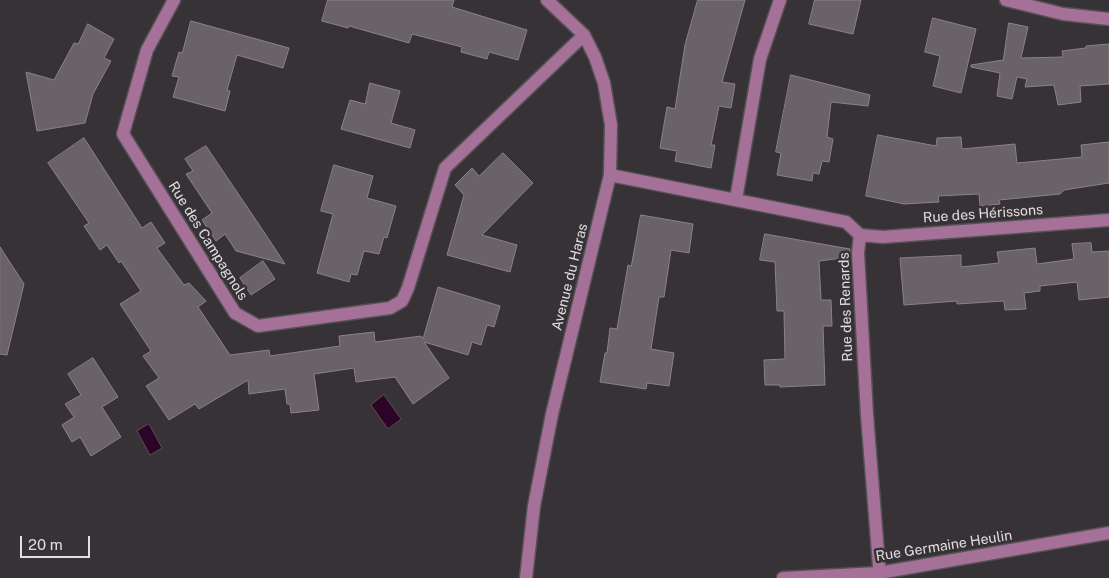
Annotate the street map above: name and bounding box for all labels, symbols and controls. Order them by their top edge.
street label: Rue des Campagnols [165,179,251,303]
street label: Rue des Hérissons [922,201,1044,227]
street label: Avenue du Haras [549,222,591,332]
street label: Rue des Renards [836,252,856,362]
scale bar [22,526,92,558]
street label: Rue Germaine Heulin [875,527,1013,565]
text: 20 m [28,536,63,553]

